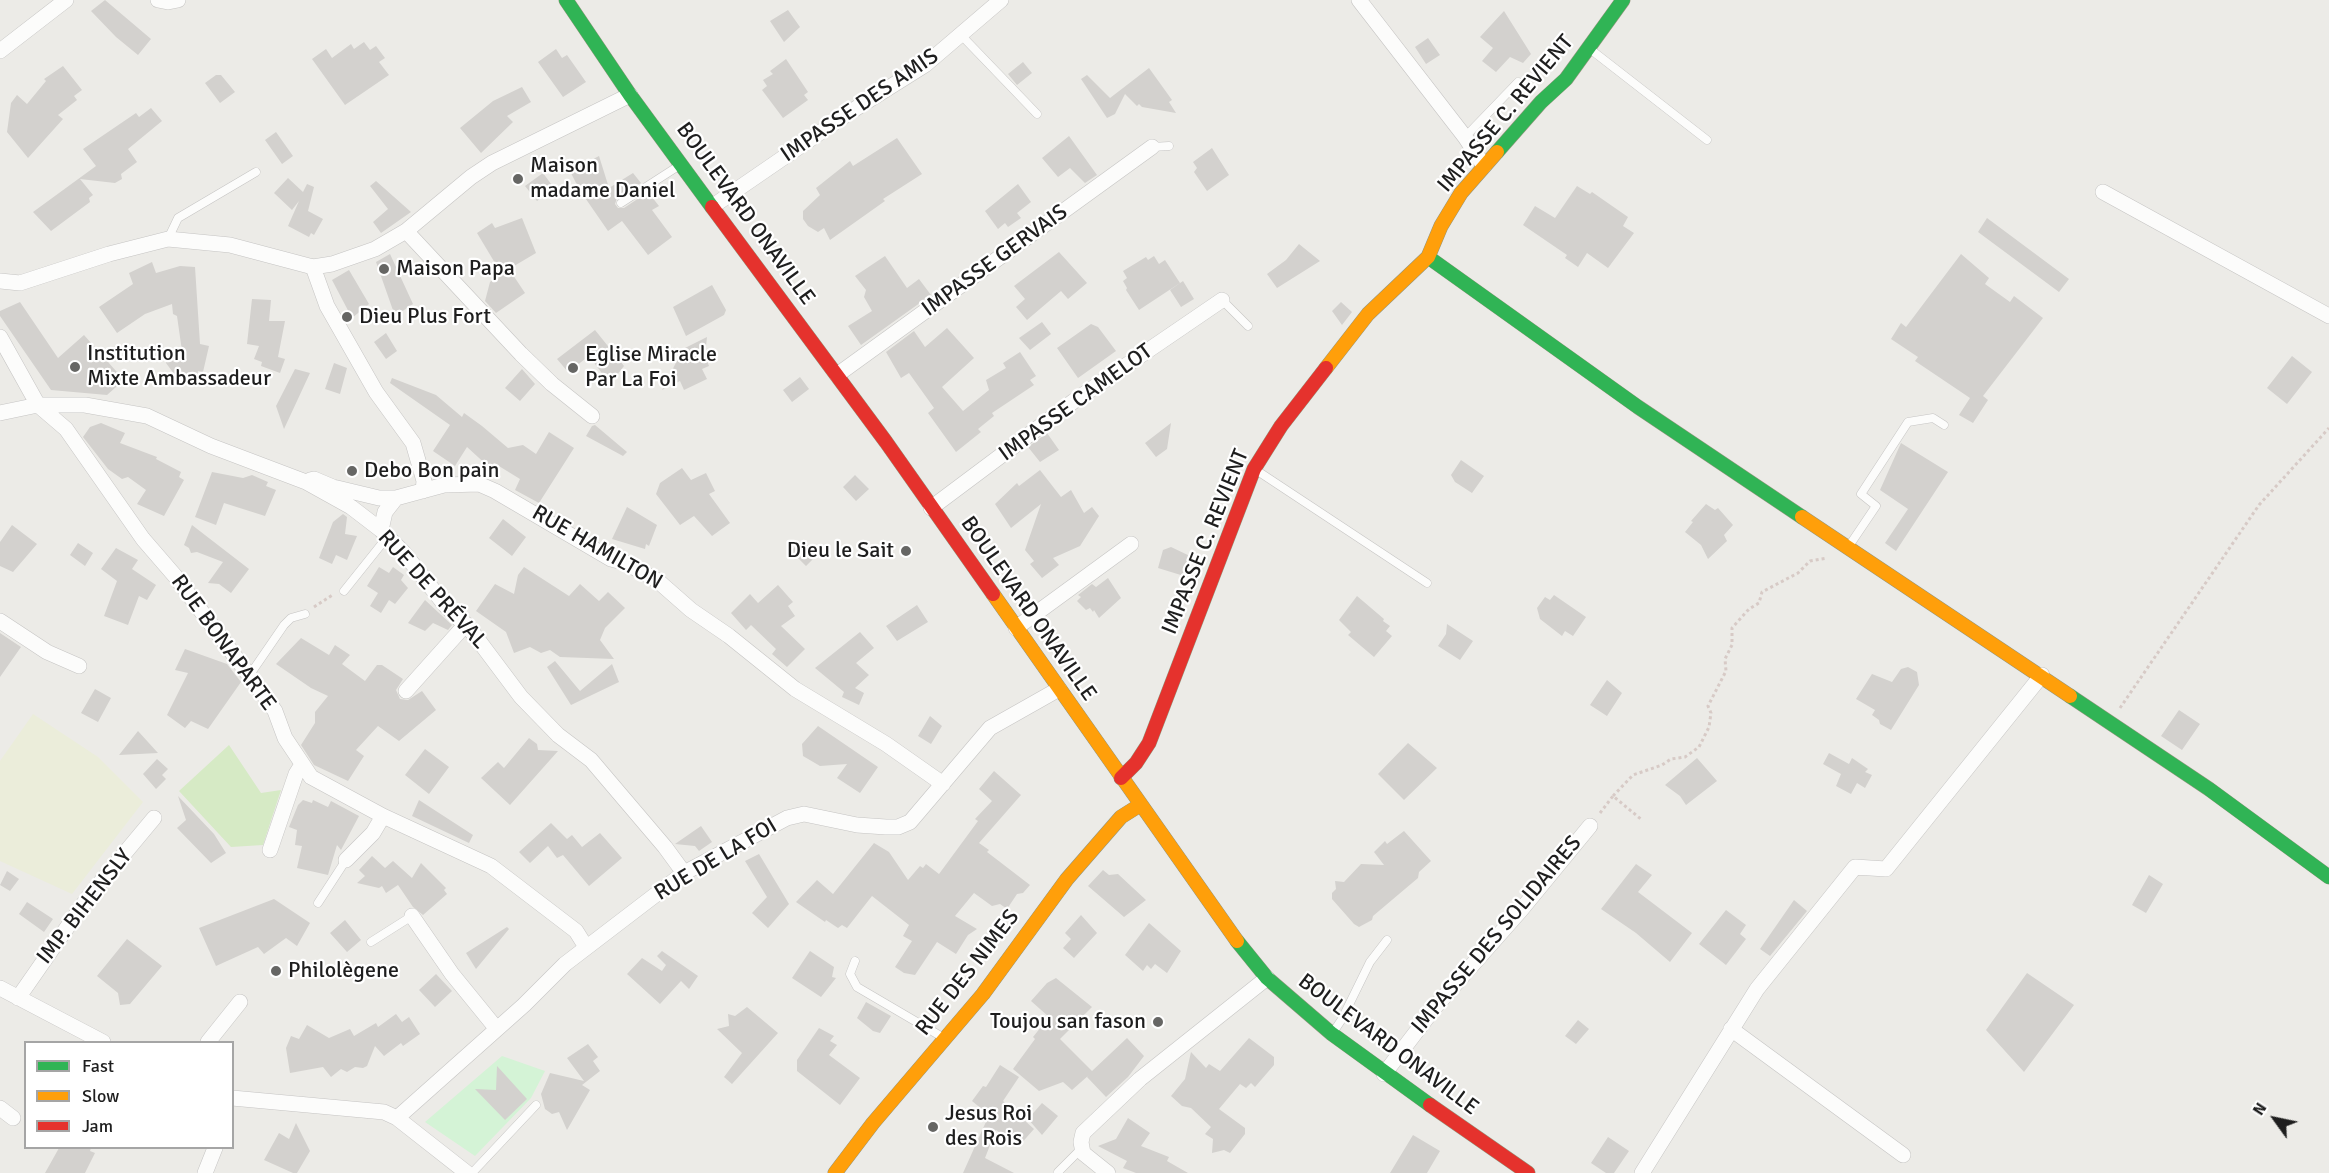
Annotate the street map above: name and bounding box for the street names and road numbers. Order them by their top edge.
street label: IMPASSE C. REVIENT [1432,30,1580,198]
street label: IMPASSE DES AMIS [776,44,944,168]
street label: BOULEVARD ONAVILLE [670,118,820,310]
street label: IMPASSE GERVAIS [917,199,1073,323]
street label: IMPASSE CAMELOT [994,339,1158,467]
street label: IMPASSE C. REVIENT [1157,446,1255,638]
street label: RUE HAMILTON [527,500,667,596]
street label: BOULEVARD ONAVILLE [954,512,1102,706]
street label: RUE DE PRÉVAL [372,525,492,655]
street label: RUE BONAPARTE [165,570,281,716]
street label: RUE DE LA FOI [650,813,782,907]
street label: IMPASSE DES SOLIDAIRES [1406,831,1588,1039]
street label: IMP. BIHENSLY [32,844,138,970]
street label: RUE DES NIMES [911,905,1025,1041]
street label: BOULEVARD ONAVILLE [1293,968,1483,1122]

